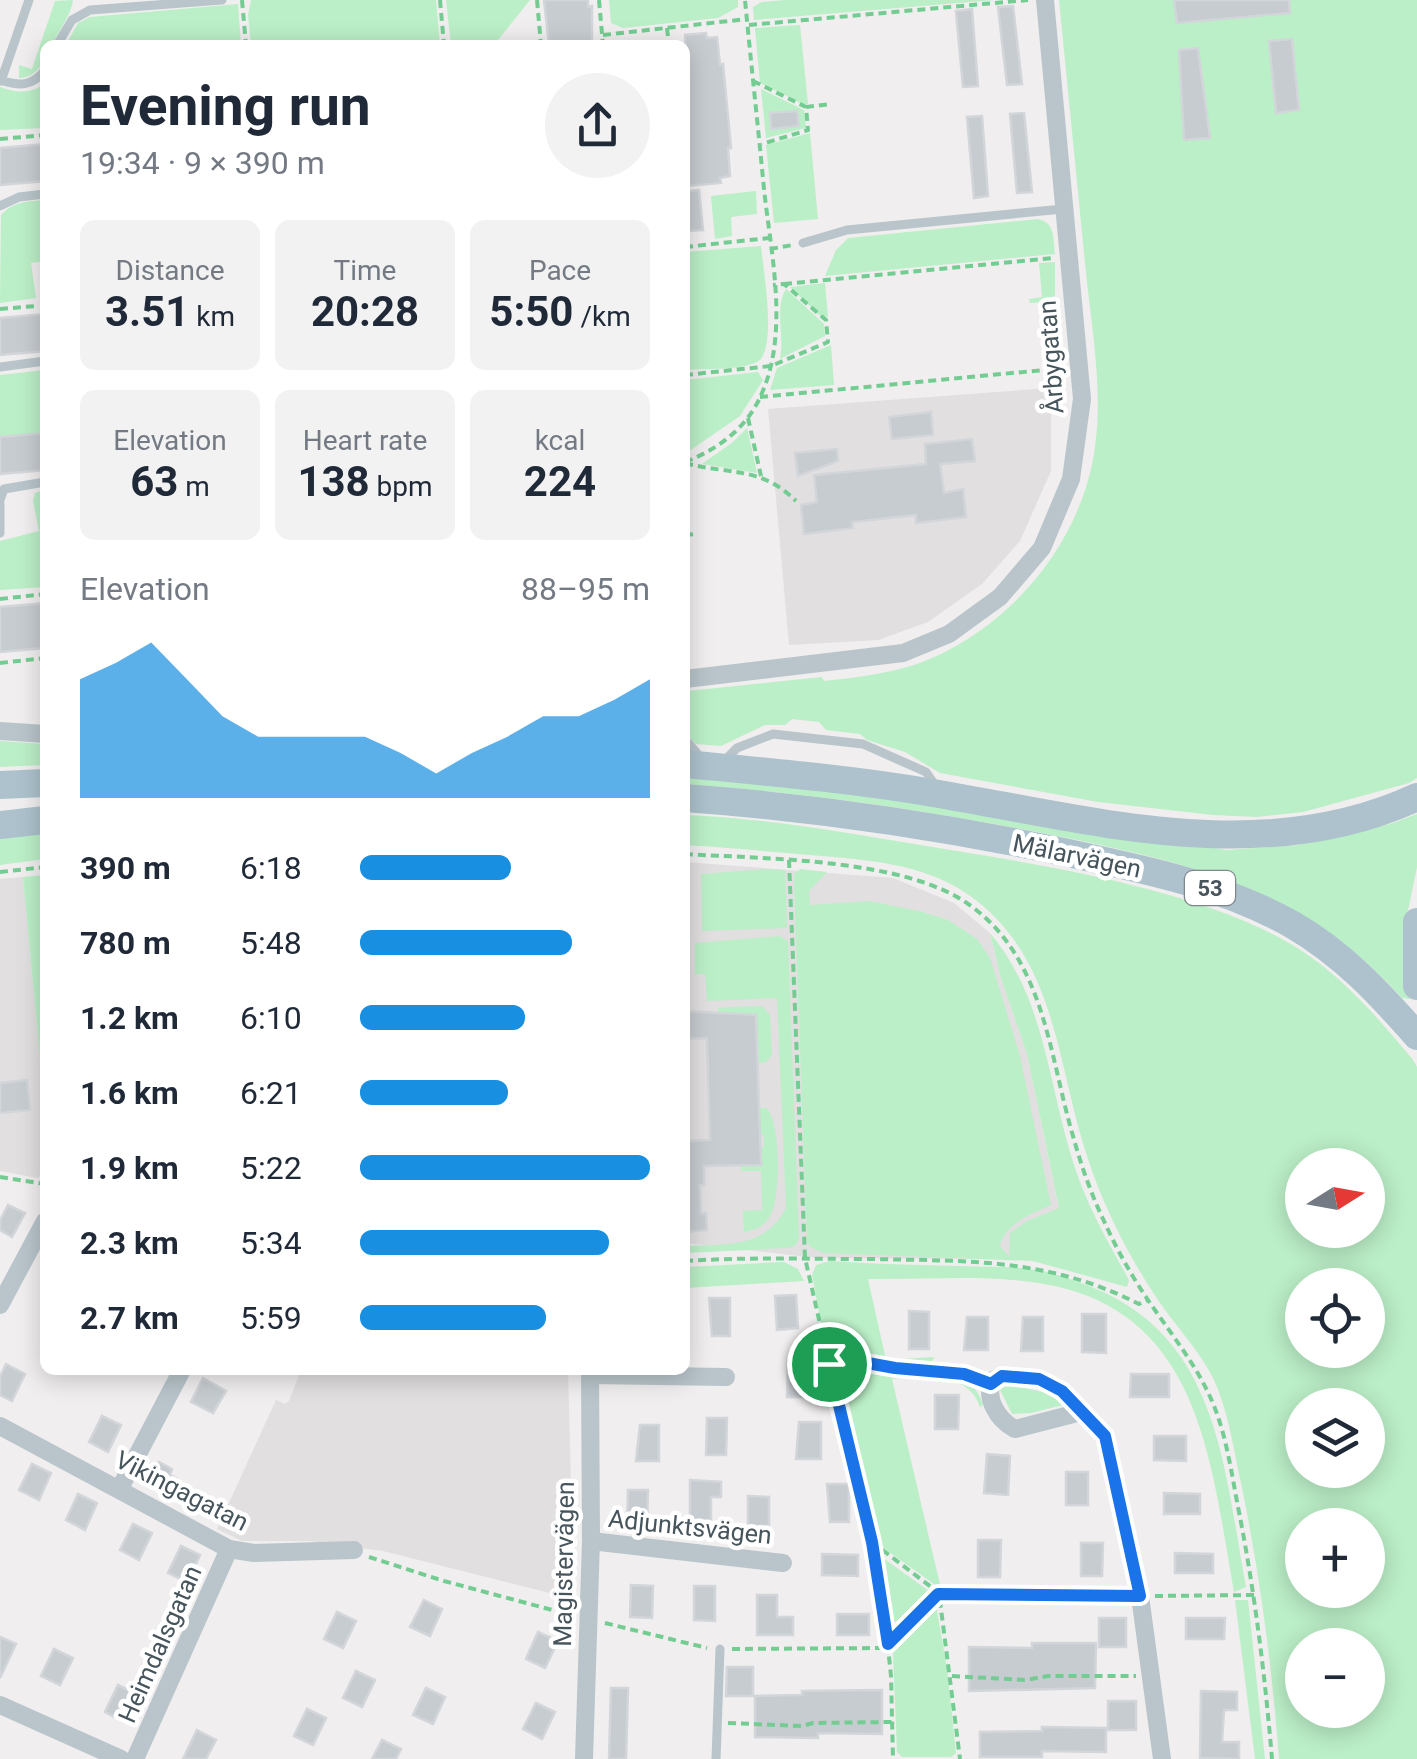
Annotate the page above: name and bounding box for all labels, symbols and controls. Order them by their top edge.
button: share [545,73,650,178]
text: Evening run [80,74,371,138]
text: 19:34 · 9 × 390 m [80,144,325,182]
text: Distance [116,254,225,287]
text: Time [334,254,396,287]
text: Pace [529,254,591,287]
text: 3.51 [105,287,189,336]
text: 20:28 [311,287,419,336]
text: 5:50 [489,287,573,336]
street label: Årbygatan [1031,299,1069,415]
text: km [189,300,235,333]
text: /km [573,300,631,333]
text: Elevation [113,424,227,457]
text: Heart rate [303,424,427,457]
text: kcal [535,424,585,457]
text: 63 [130,457,178,506]
text: 138 [297,457,370,506]
text: 224 [524,457,596,506]
text: m [178,470,210,503]
text: bpm [370,470,433,503]
text: Elevation [80,570,210,608]
text: 88–95 m [521,570,650,608]
street label: Mälarvägen [1010,828,1144,884]
text: 390 m [80,849,171,887]
text: 6:18 [240,849,302,887]
road number: 53 [1185,871,1235,905]
text: 780 m [80,924,171,962]
text: 5:48 [240,924,302,962]
text: 1.2 km [80,999,179,1037]
text: 6:10 [240,999,302,1037]
text: 1.6 km [80,1074,179,1112]
text: 6:21 [240,1074,302,1112]
north arrow [1285,1148,1385,1248]
map controls [1285,1148,1385,1728]
text: 1.9 km [80,1149,179,1187]
text: 5:22 [240,1149,302,1187]
text: 2.3 km [80,1224,179,1262]
text: 5:34 [240,1224,302,1262]
button: locate [1285,1268,1385,1368]
text: 2.7 km [80,1299,179,1337]
text: 5:59 [240,1299,302,1337]
pin [787,1322,872,1407]
icon: arrive [802,1337,857,1392]
button: layers [1285,1388,1385,1488]
street label: Vikingagatan [111,1445,253,1537]
street label: Magistervägen [548,1481,580,1647]
street label: Adjunktsvägen [607,1504,773,1550]
button: + [1285,1508,1385,1608]
street label: Heimdalsgatan [112,1561,208,1727]
button: − [1285,1628,1385,1728]

